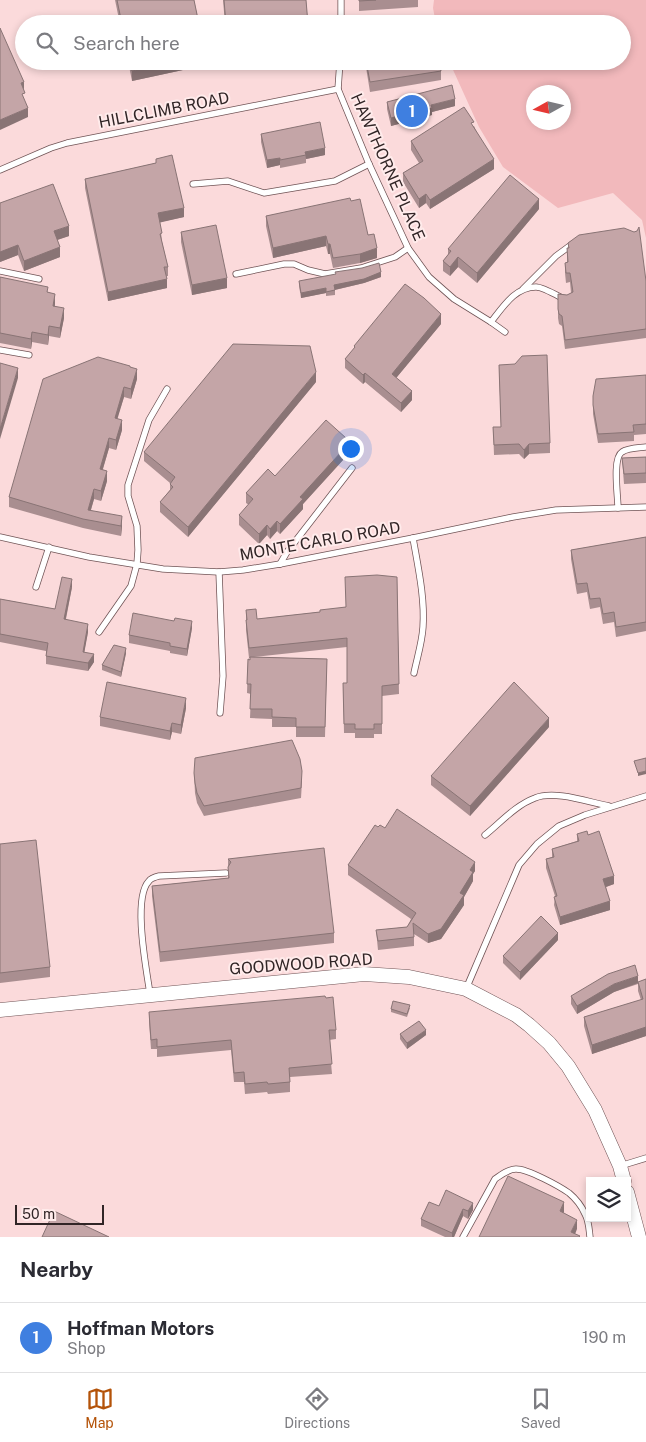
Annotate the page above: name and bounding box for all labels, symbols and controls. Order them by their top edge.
search box [15,15,631,70]
icon: search [33,29,61,57]
text: Search here [73,32,180,54]
north arrow [526,85,571,130]
street label: HILLCLIMB ROAD [97,88,231,132]
street label: HAWTHORNE PLACE [347,90,429,244]
pin: 1 [396,92,428,130]
your location [338,436,364,462]
street label: MONTE CARLO ROAD [238,517,402,565]
street label: GOODWOOD ROAD [229,950,373,978]
map controls [586,1177,631,1222]
button: layers [586,1177,631,1222]
scale bar [15,1202,104,1225]
text: 50 m [22,1206,55,1222]
text: Nearby [20,1257,93,1282]
text: Hoffman Motors [67,1317,214,1339]
text: 1 [33,1328,39,1347]
text: 190 m [582,1328,626,1347]
text: Shop [67,1339,106,1358]
tab: Map [85,1385,114,1431]
tab: Directions [284,1385,350,1431]
tab: Saved [521,1385,561,1431]

